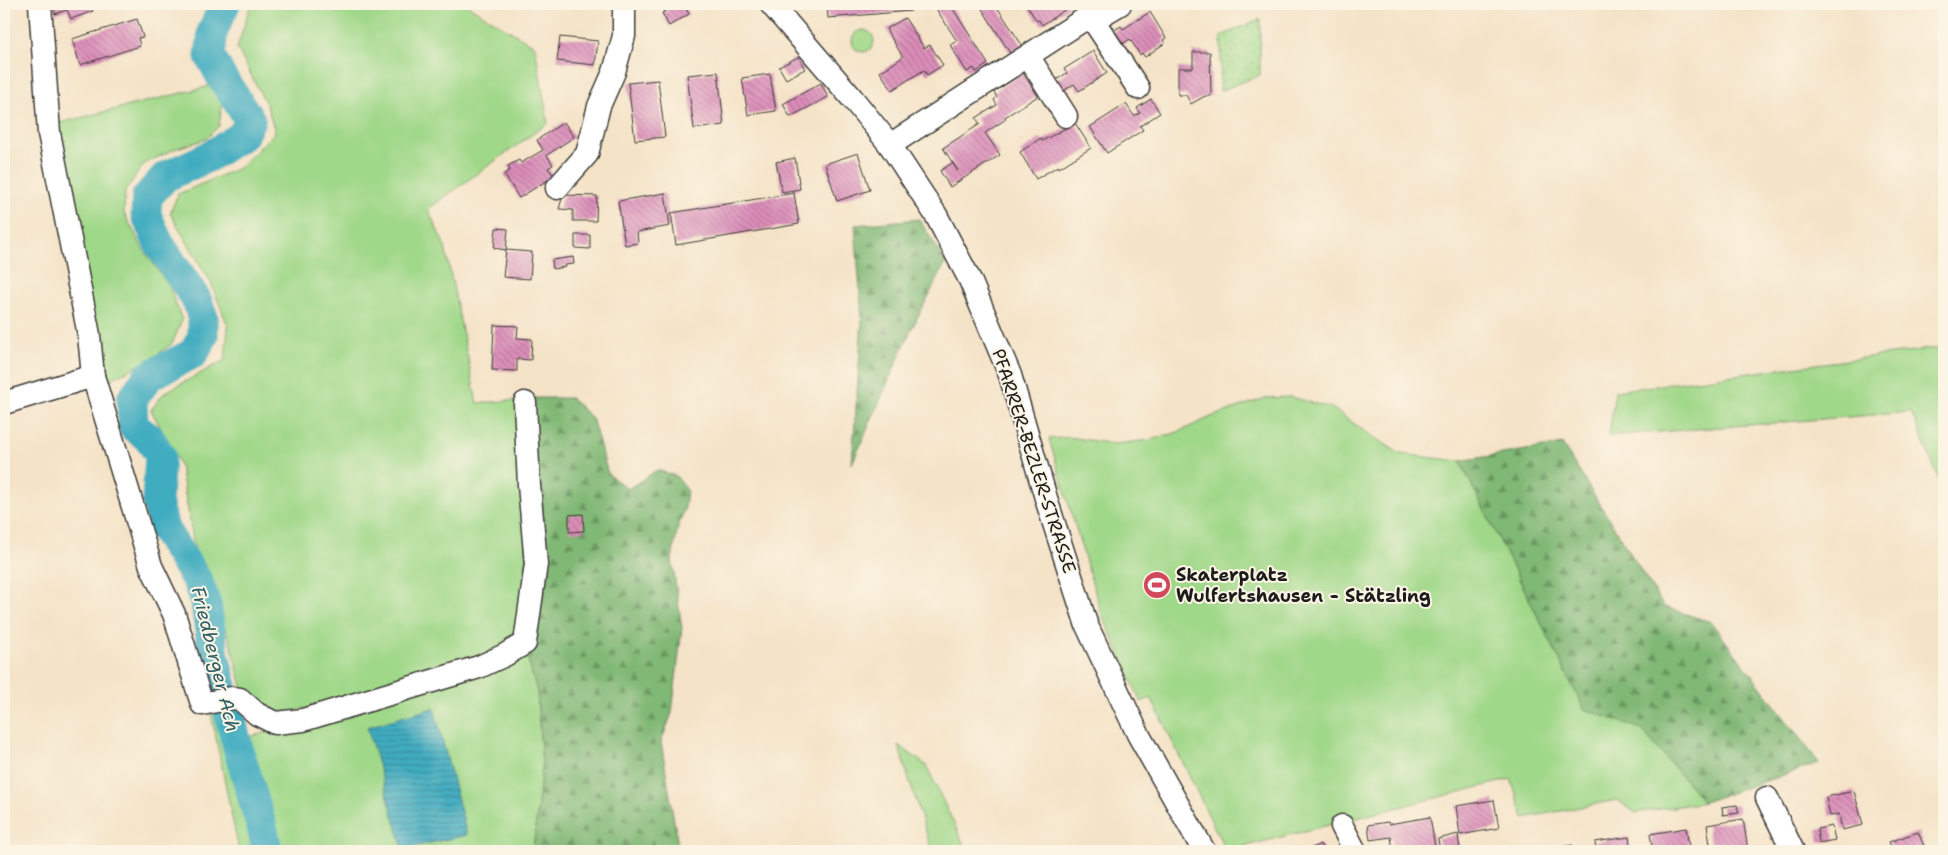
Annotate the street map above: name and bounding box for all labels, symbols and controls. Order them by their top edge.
street label: PFARRER-BEZLER-STRASSE [986,346,1082,576]
place label: Skaterplatz Wulfertshausen - Stätzling [1176,563,1431,608]
sports icon: Skaterplatz Wulfertshausen - Stätzling [1142,570,1172,600]
water label: Friedberger Ach [185,584,246,735]

